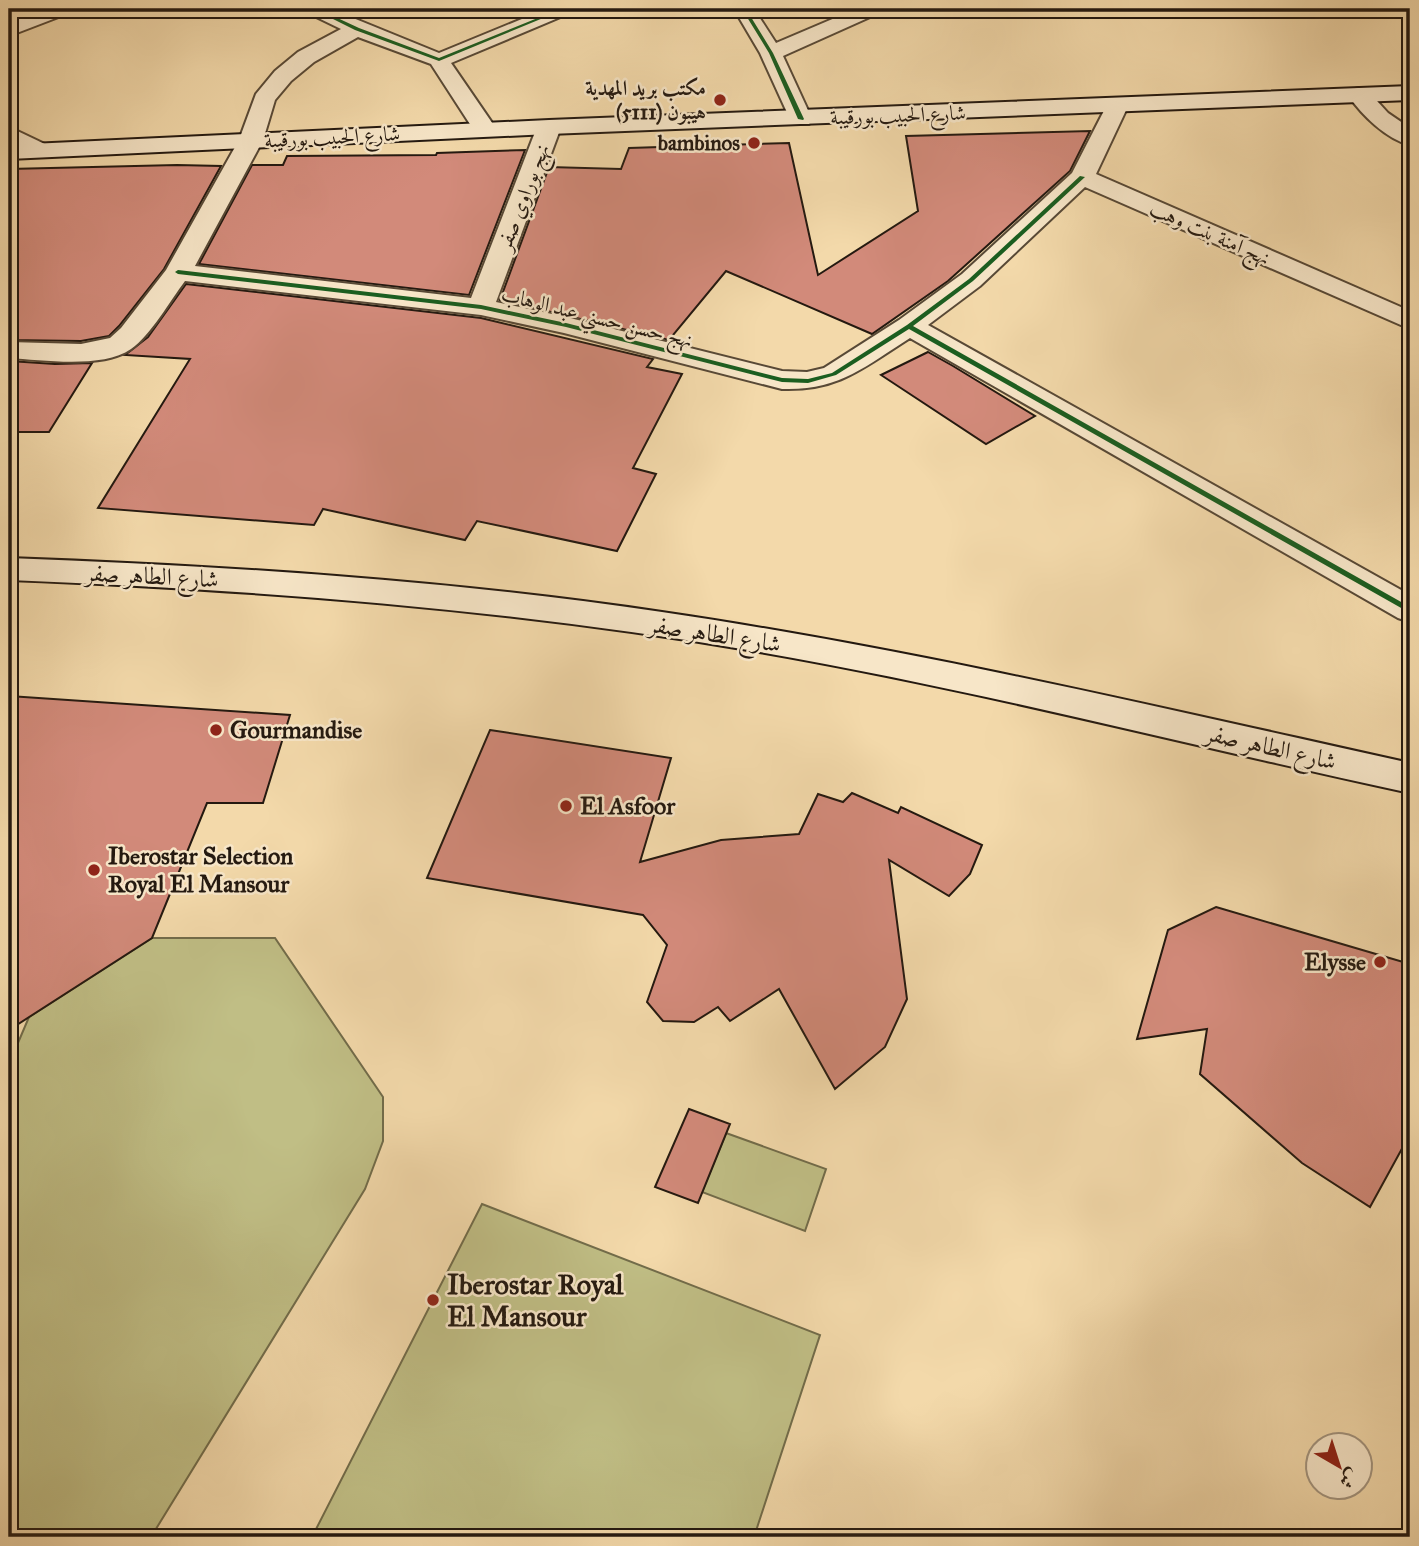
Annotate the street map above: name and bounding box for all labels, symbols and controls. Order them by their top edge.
place label: مكتب بريد المهدية هيبون (5111) [585,75,706,125]
marker: مكتب بريد المهدية هيبون (5111) [712,92,728,108]
street label: شارع الحبيب بورقيبة [830,100,967,135]
street label: شارع الحبيب بورقيبة [263,120,401,159]
place label: bambinos [657,130,740,156]
marker: bambinos [746,135,762,151]
street label: نهج بوراوي صفر [490,140,561,258]
street label: نهج آمنة بنت وهب [1143,195,1274,277]
street label: نهج حسن حسني عبد الوهاب [497,281,695,360]
street label: شارع الطاهر صفر [81,557,219,599]
street label: شارع الطاهر صفر [643,608,783,664]
place label: Gourmandise [230,715,362,745]
street label: شارع الطاهر صفر [1199,717,1339,781]
marker: Gourmandise [208,722,224,738]
place label: El Asfoor [580,791,676,821]
marker: El Asfoor [558,798,574,814]
place label: Iberostar Selection Royal El Mansour [108,841,293,899]
marker: Iberostar Selection Royal El Mansour [86,862,102,878]
place label: Elysse [1304,947,1366,977]
marker: Elysse [1372,954,1388,970]
place label: Iberostar Royal El Mansour [447,1267,624,1334]
marker: Iberostar Royal El Mansour [425,1292,441,1308]
north arrow [1304,1430,1374,1500]
text: ش [1335,1464,1364,1494]

